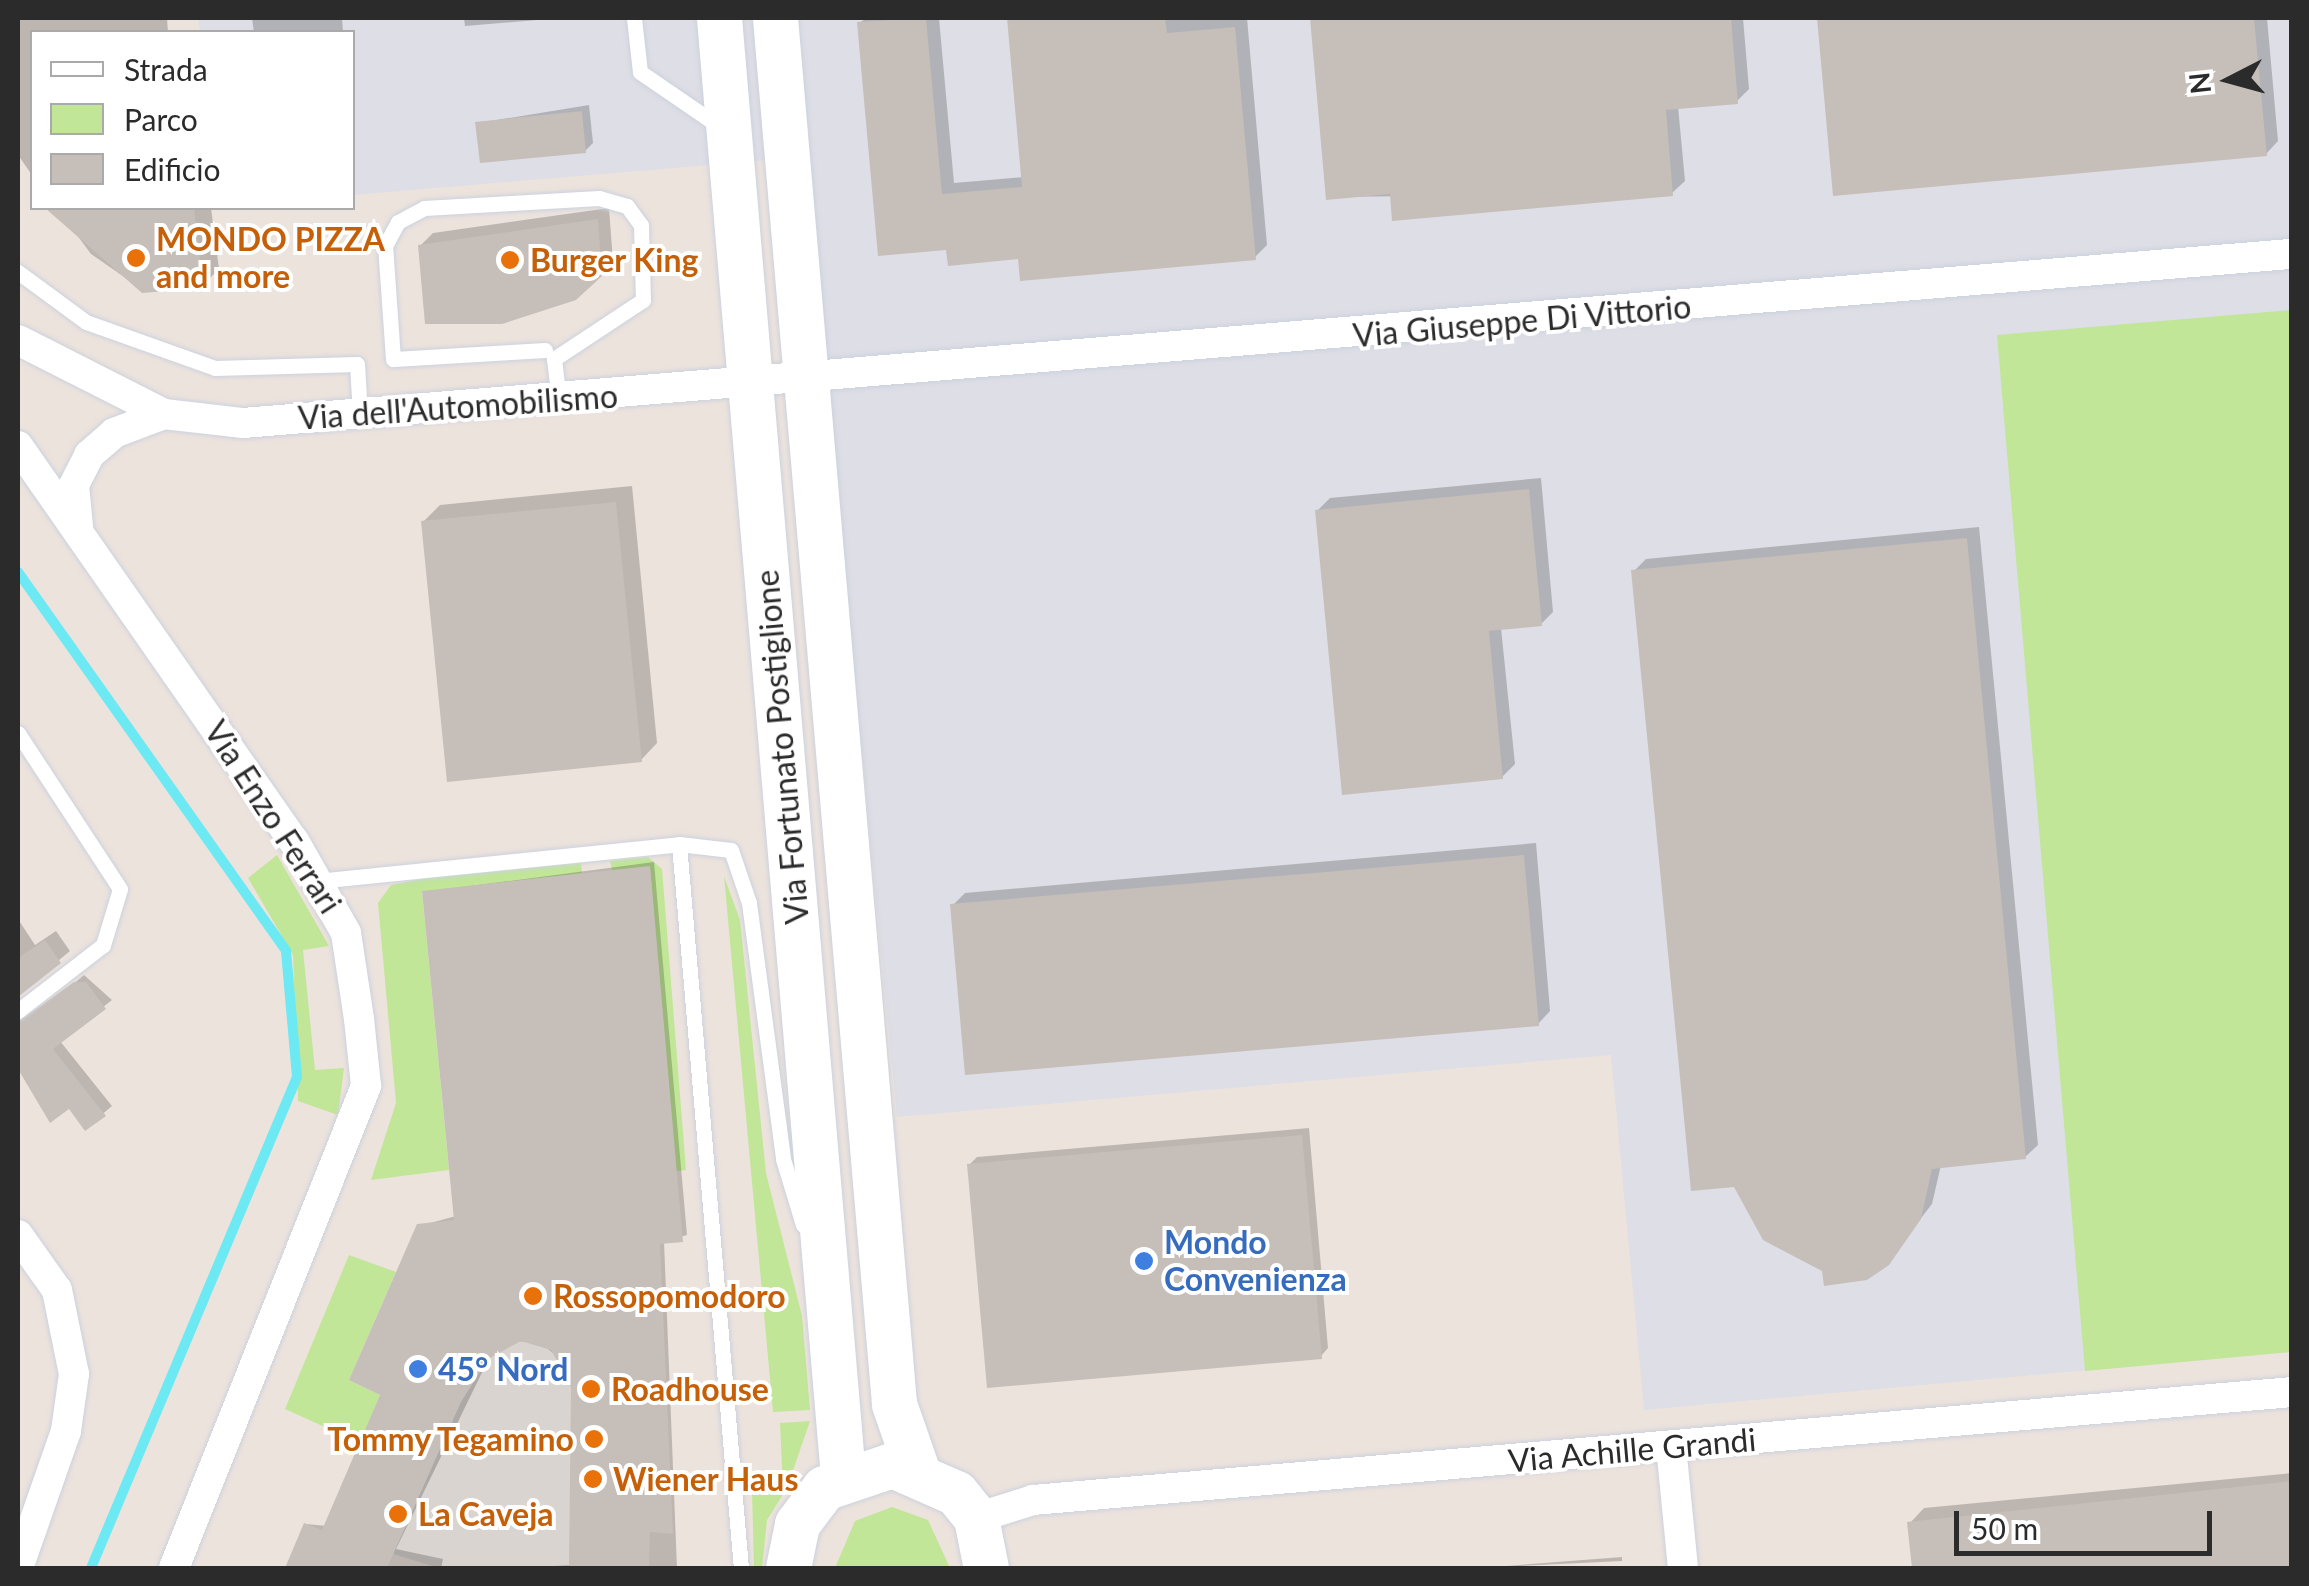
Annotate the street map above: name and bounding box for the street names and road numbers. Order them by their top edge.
street label: Via Giuseppe Di Vittorio [1351,287,1693,355]
street label: Via dell'Automobilismo [297,377,619,437]
street label: Via Fortunato Postiglione [747,568,817,926]
street label: Via Enzo Ferrari [197,714,349,920]
street label: Via Achille Grandi [1506,1420,1758,1480]

